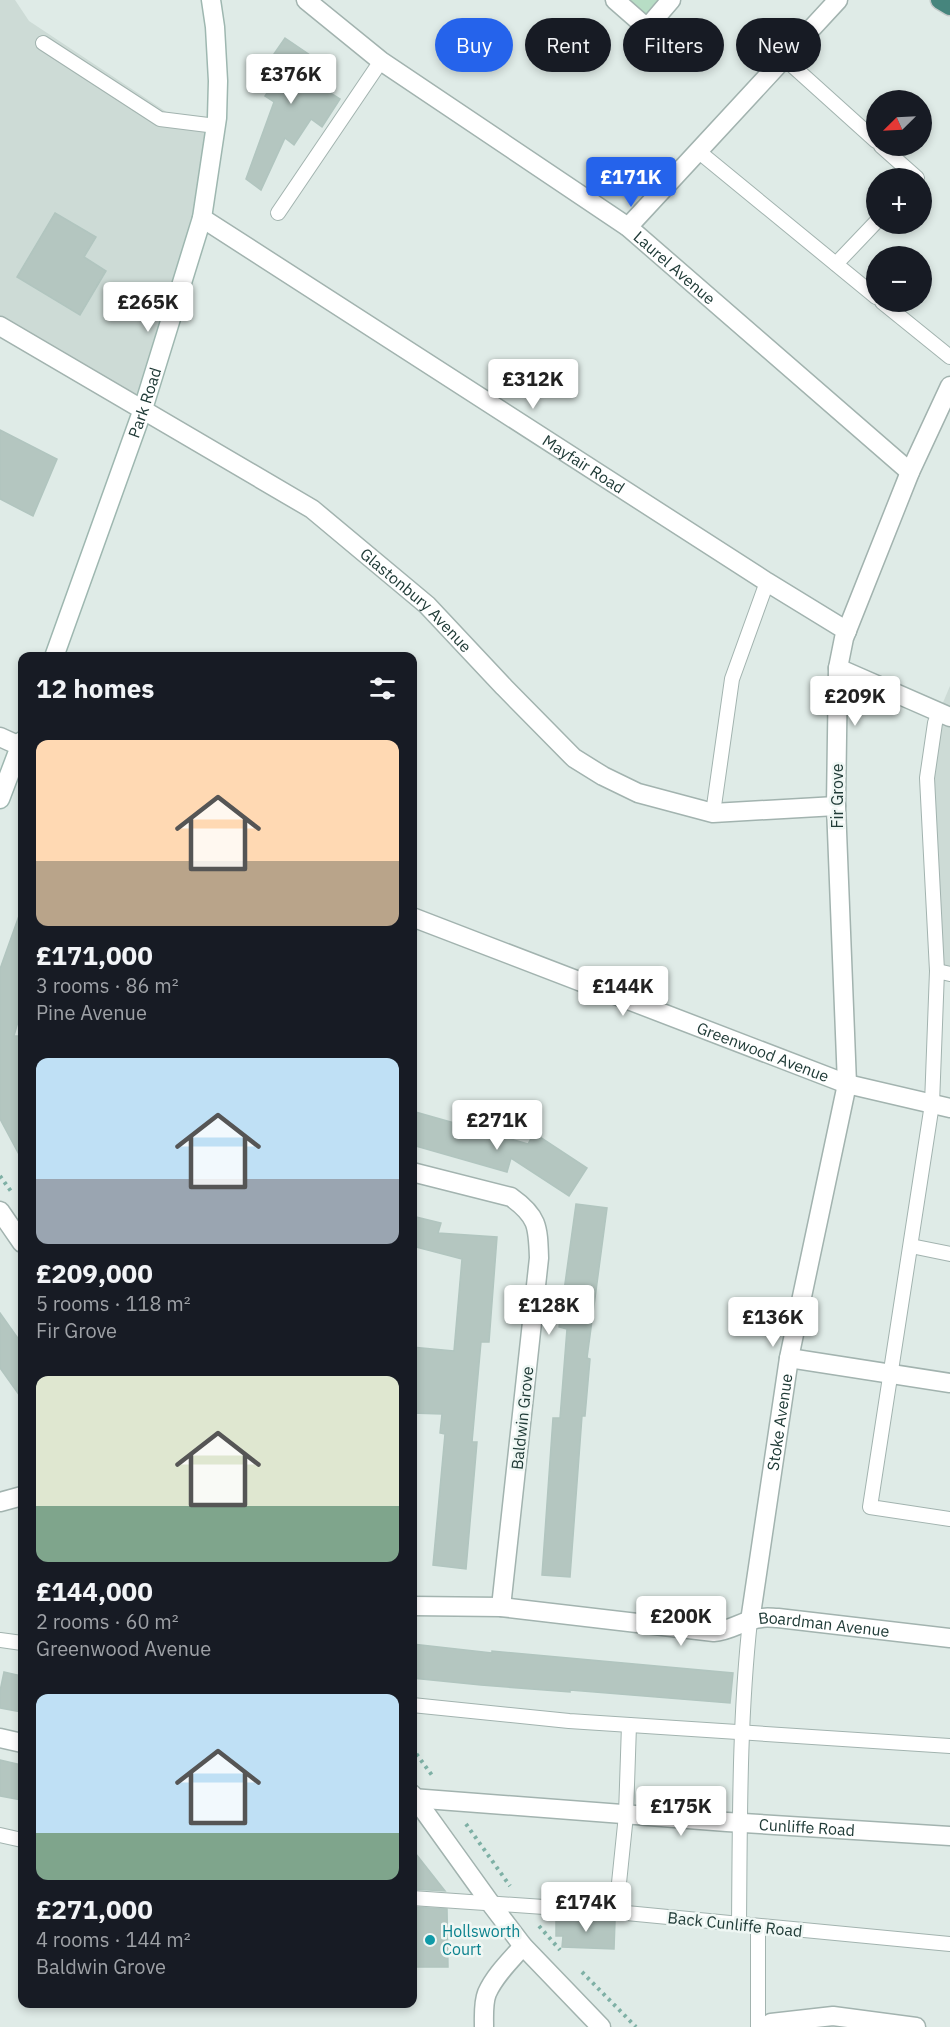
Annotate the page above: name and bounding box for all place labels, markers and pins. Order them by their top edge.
pin: £376K [249,54,333,105]
pin: £171K [589,157,673,208]
pin: £265K [106,282,190,333]
pin: £312K [491,359,575,410]
pin: £209K [813,676,897,727]
pin: £144K [581,966,665,1017]
pin: £271K [455,1100,539,1151]
pin: £128K [507,1285,591,1336]
pin: £136K [731,1297,815,1348]
pin: £200K [639,1596,723,1647]
pin: £175K [639,1786,723,1837]
pin: £174K [544,1882,628,1933]
place label: Hollsworth Court [442,1921,520,1959]
marker: Hollsworth Court [423,1933,437,1947]

